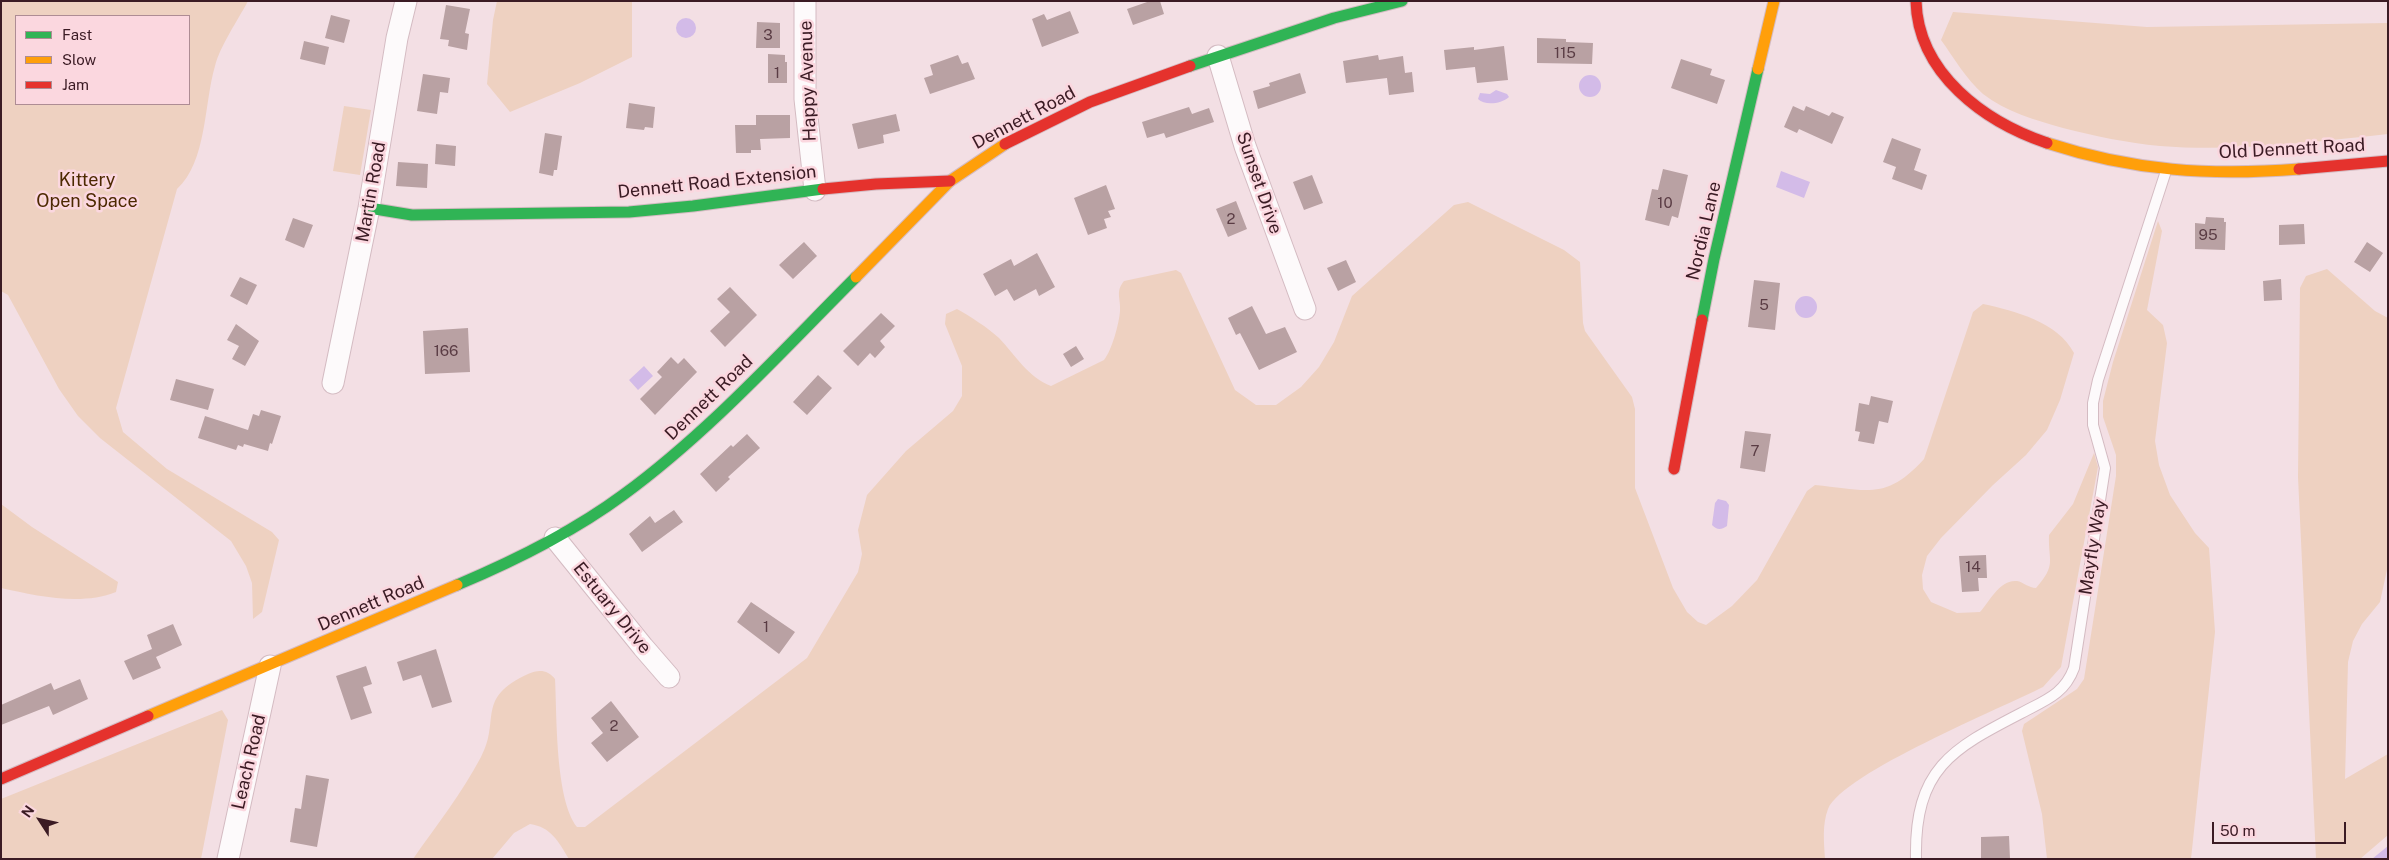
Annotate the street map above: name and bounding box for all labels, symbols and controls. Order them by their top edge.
legend [15,15,190,105]
street label: Happy Avenue [795,20,821,142]
text: Fast [62,26,92,43]
house number: 3 [763,26,773,44]
house number: 115 [1554,44,1576,62]
text: Slow [62,51,96,68]
house number: 1 [774,64,780,82]
text: Jam [62,76,89,93]
street label: Dennett Road [969,82,1079,154]
street label: Sunset Drive [1231,129,1287,237]
street label: Old Dennett Road [2218,134,2366,164]
street label: Martin Road [352,140,390,244]
street label: Dennett Road Extension [616,161,818,203]
park label: Kittery Open Space [36,169,138,212]
street label: Nordia Lane [1682,179,1726,283]
house number: 10 [1657,194,1673,212]
house number: 2 [1227,210,1235,228]
house number: 95 [2199,226,2217,244]
house number: 5 [1759,296,1769,314]
house number: 166 [434,342,458,360]
street label: Dennett Road [661,351,757,445]
house number: 7 [1750,442,1760,460]
street label: Mayfly Way [2075,497,2111,597]
street label: Estuary Drive [569,558,655,658]
house number: 14 [1965,558,1981,576]
street label: Dennett Road [315,572,427,636]
house number: 1 [763,618,769,636]
street label: Leach Road [228,712,270,812]
house number: 2 [610,717,618,735]
north arrow [15,795,65,845]
text: N [18,802,37,820]
scale bar [2214,812,2348,844]
text: 50 m [2220,822,2255,839]

